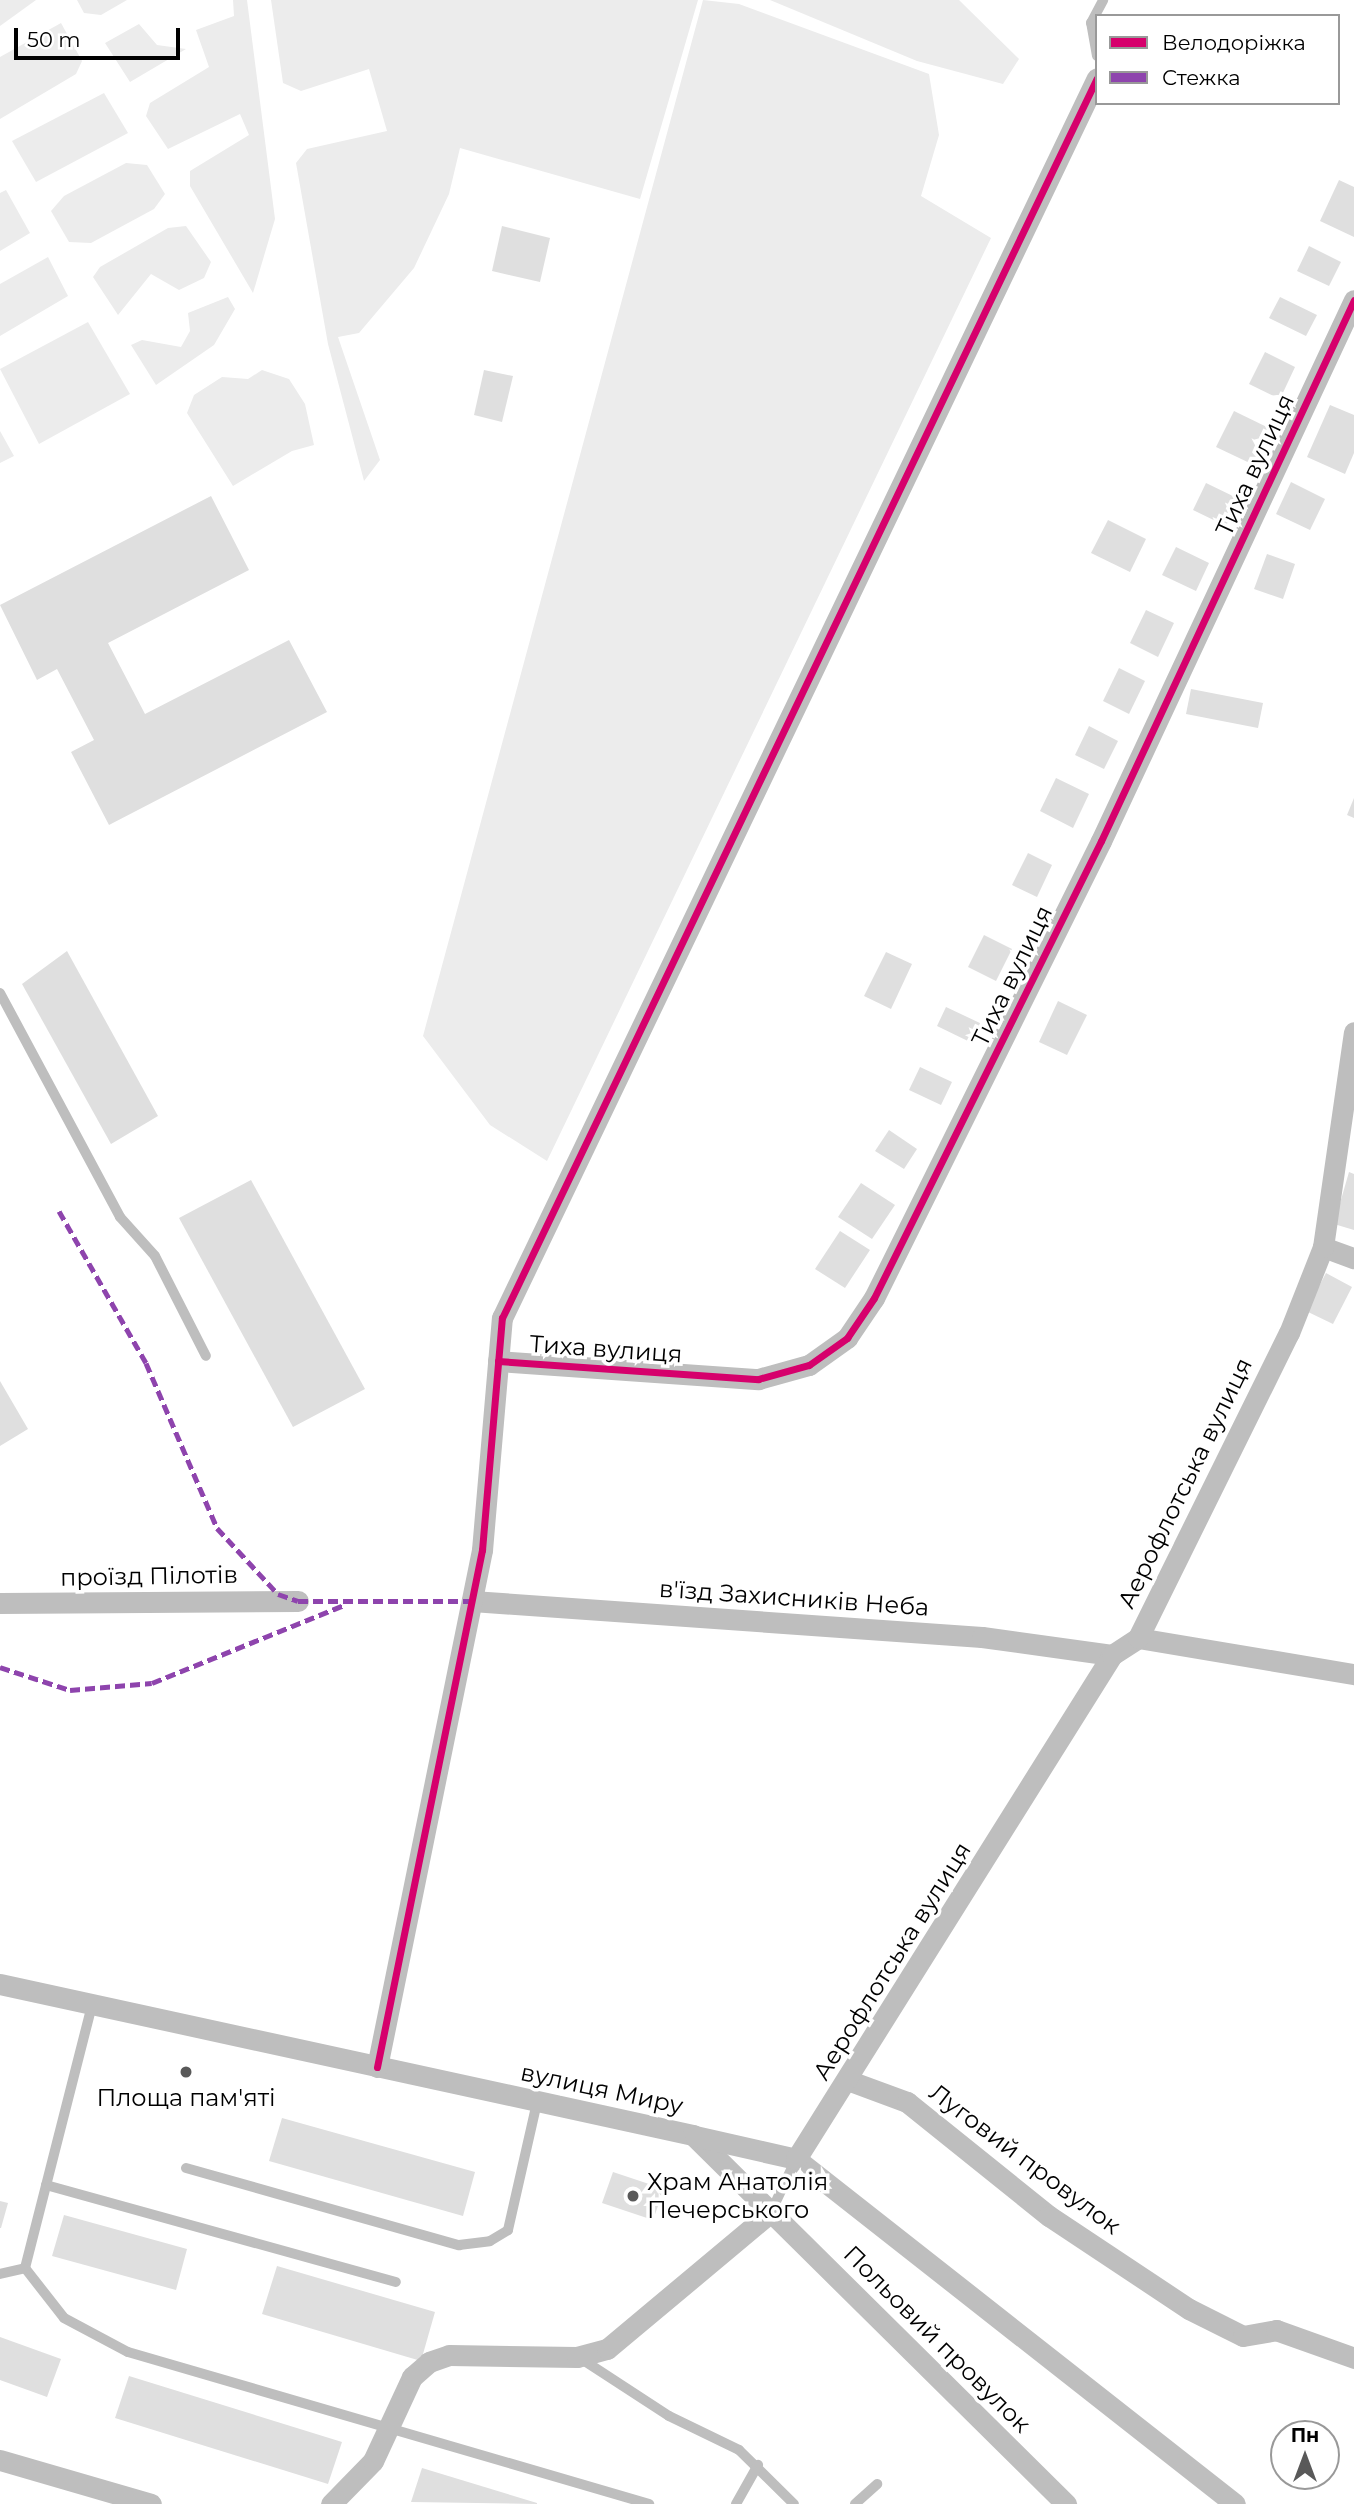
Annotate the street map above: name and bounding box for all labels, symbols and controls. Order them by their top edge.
scale bar [18,14,184,58]
legend [1095,14,1340,105]
text: 50 m [27,27,81,52]
text: Велодоріжка [1162,30,1306,55]
text: Стежка [1162,65,1240,90]
street label: Тиха вулиця [1210,390,1300,540]
street label: Тиха вулиця [966,901,1058,1051]
street label: Тиха вулиця [529,1329,683,1369]
street label: Аерофлотська вулиця [1112,1353,1258,1613]
street label: проїзд Пілотів [60,1560,238,1592]
street label: в'їзд Захисників Неба [658,1574,930,1622]
street label: Аерофлотська вулиця [807,1837,977,2085]
street label: вулиця Миру [518,2058,686,2120]
marker: Площа пам'яті [178,2064,194,2080]
street label: Луговий провулок [924,2078,1126,2240]
place label: Площа пам'яті [96,2084,276,2112]
place label: Храм Анатолія Печерського [647,2168,828,2224]
marker: Храм Анатолія Печерського [625,2188,641,2204]
street label: Польовий провулок [838,2240,1036,2438]
north arrow [1270,2420,1340,2490]
text: Пн [1291,2424,1319,2447]

